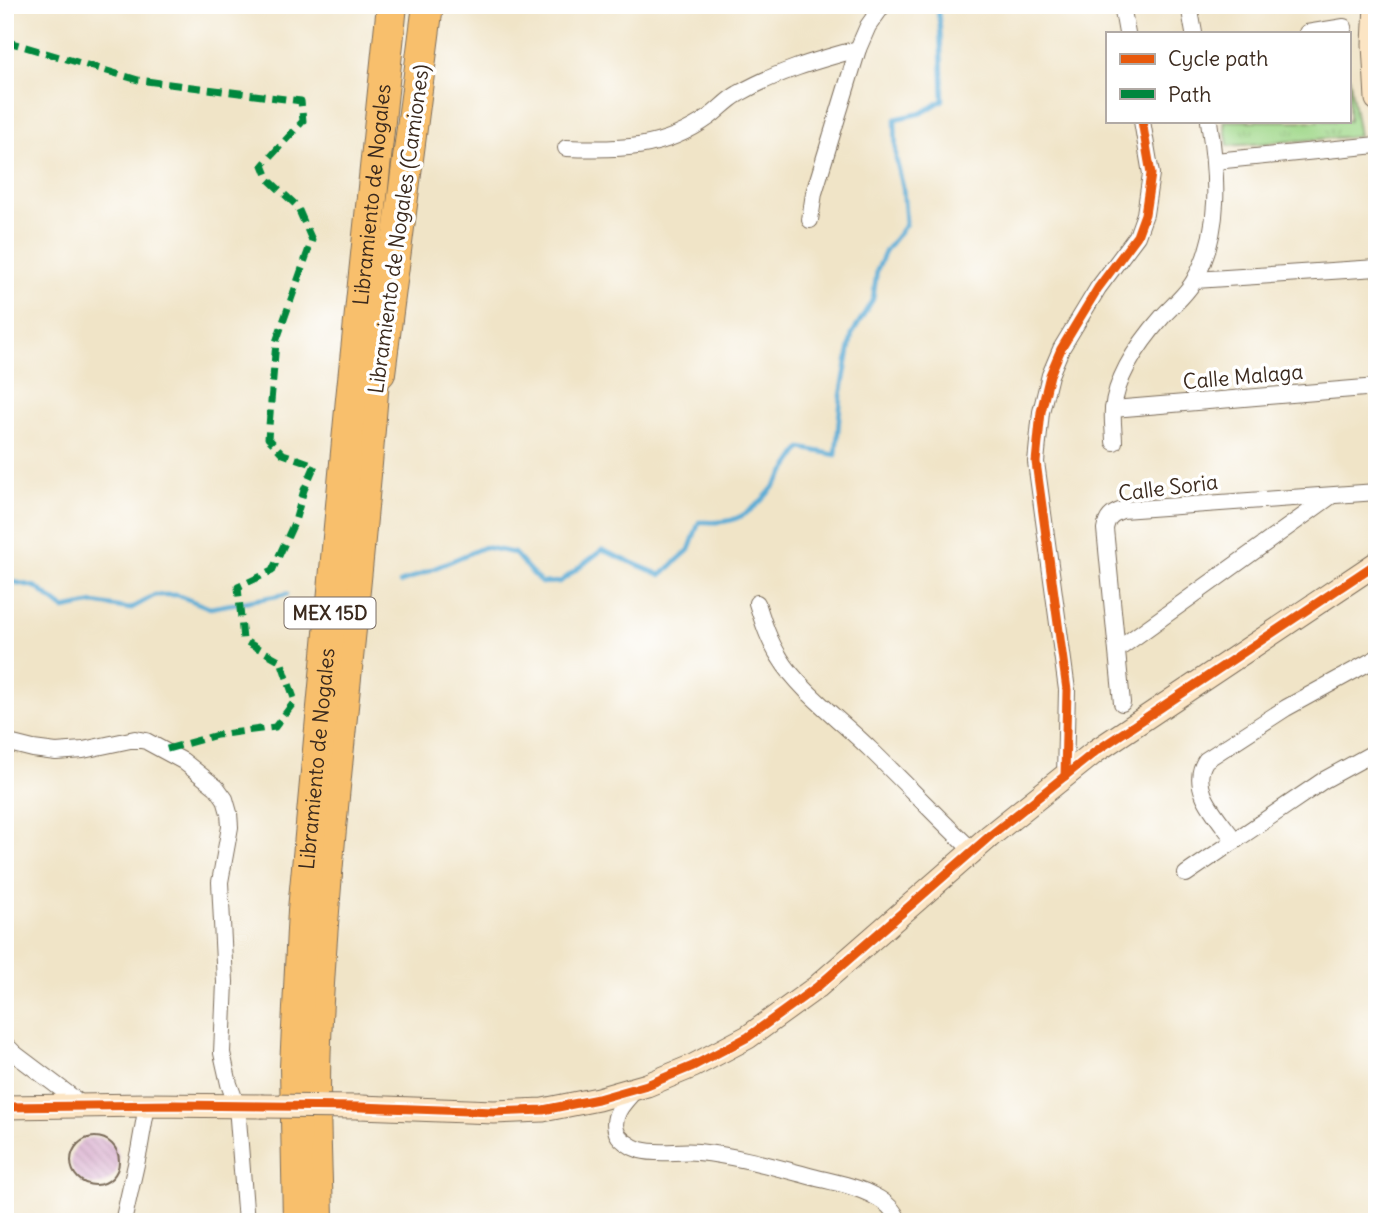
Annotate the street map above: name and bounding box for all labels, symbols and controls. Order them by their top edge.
legend [1106,32,1350,122]
text: Cycle path [1168,45,1268,72]
street label: Libramiento de Nogales (Camiones) [362,62,435,395]
text: Path [1168,81,1211,108]
street label: Libramiento de Nogales [347,82,397,307]
street label: Calle Malaga [1182,358,1304,395]
street label: Calle Soria [1117,468,1219,507]
road number: MEX 15D [284,598,376,628]
street label: Libramiento de Nogales [293,647,341,871]

